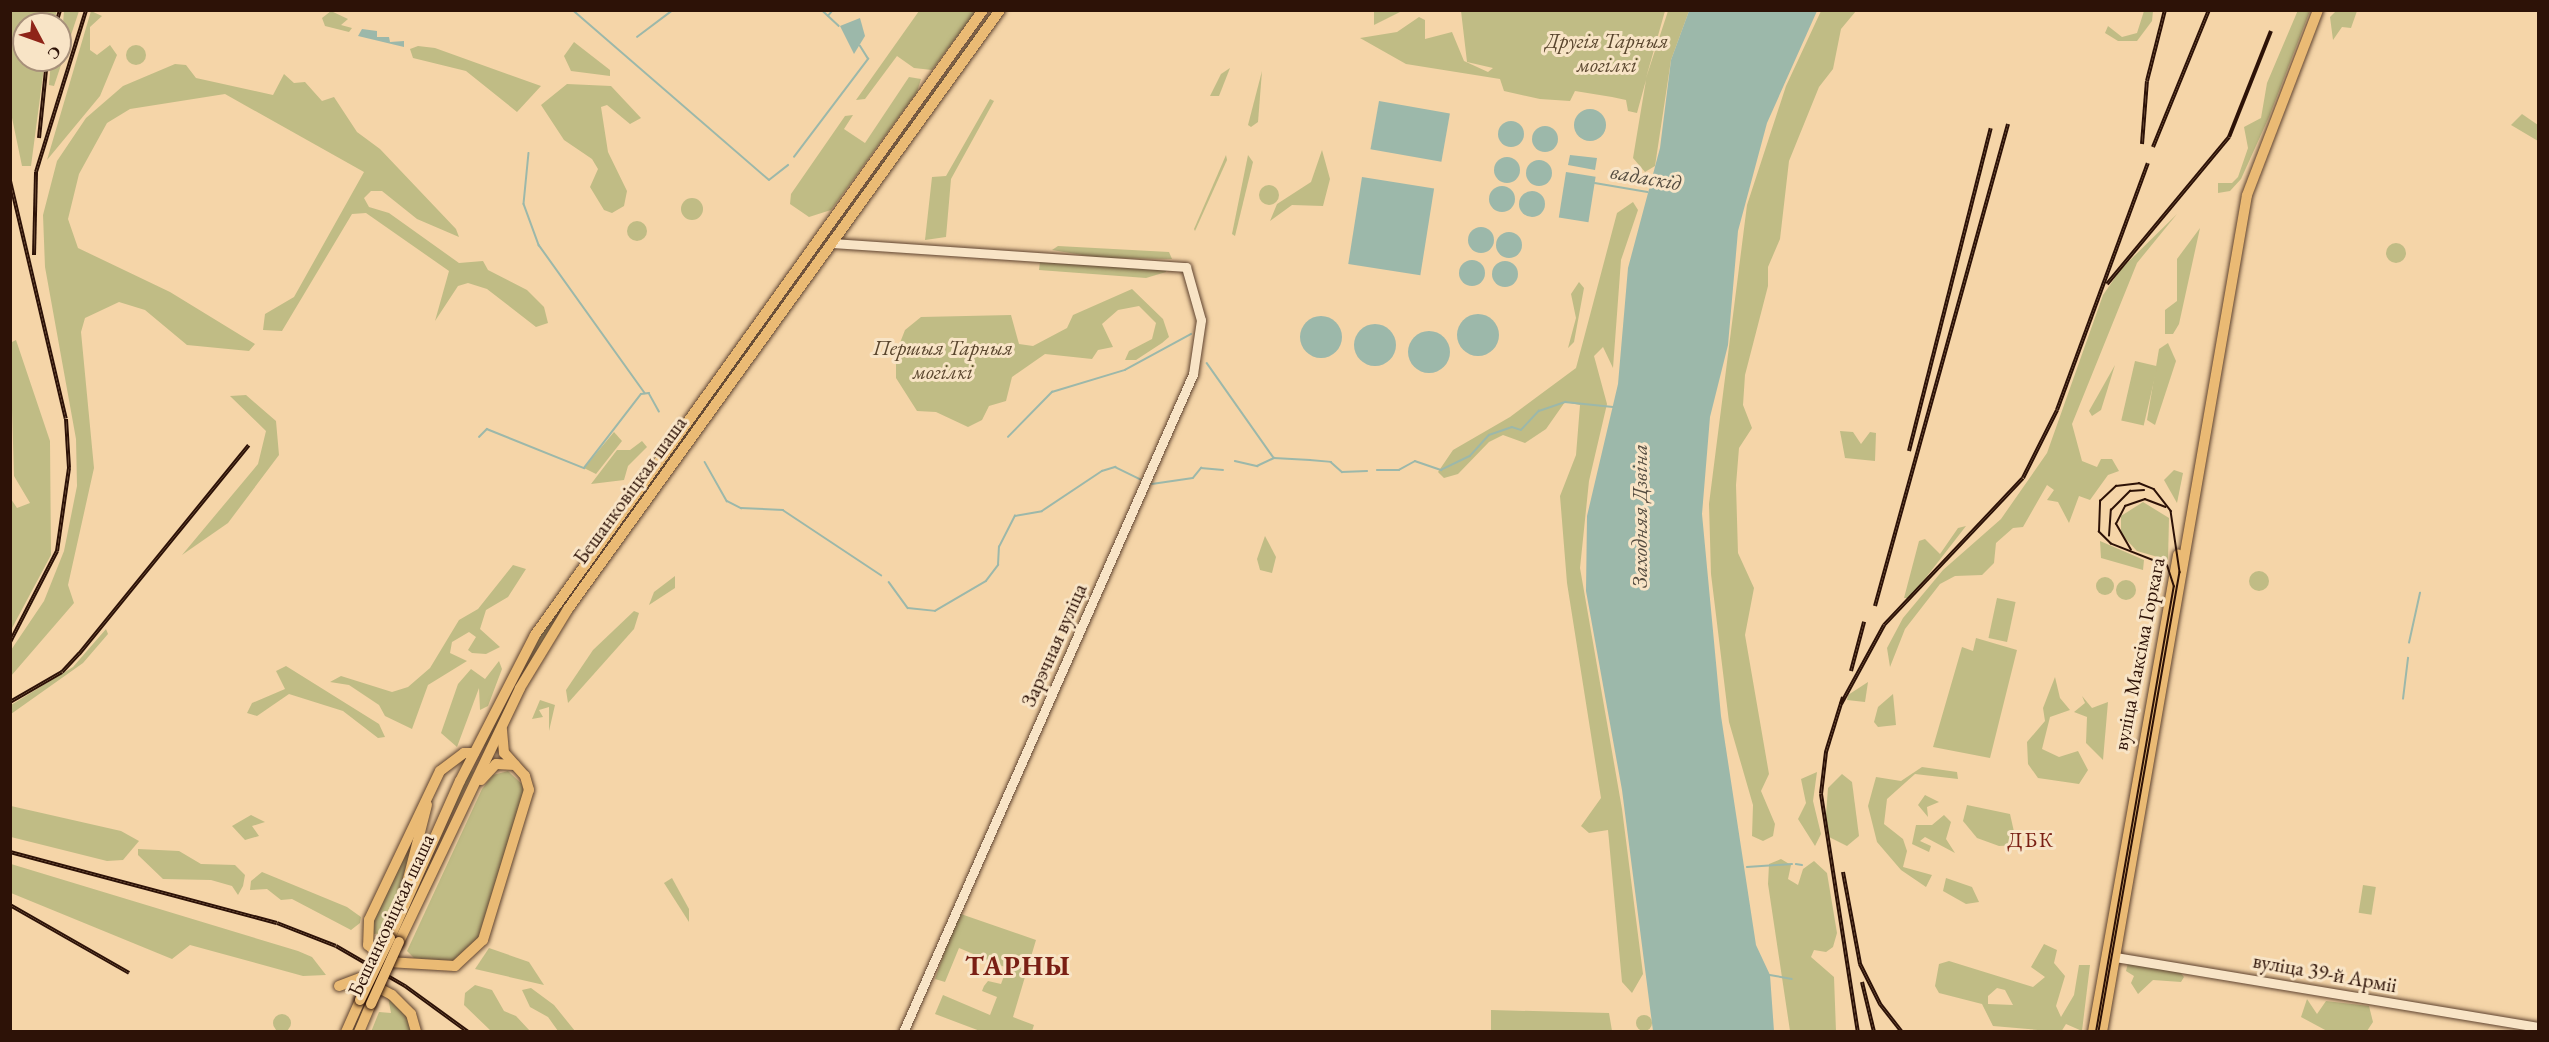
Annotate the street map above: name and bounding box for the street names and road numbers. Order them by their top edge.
street label: Бешанковіцкая шаша [568,411,692,569]
street label: вуліца Максіма Горкага [2108,555,2170,753]
street label: Зарэчная вуліца [1016,579,1092,711]
street label: Бешанковіцкая шаша [342,830,440,1000]
street label: вуліца 39-й Арміі [2251,948,2399,998]

